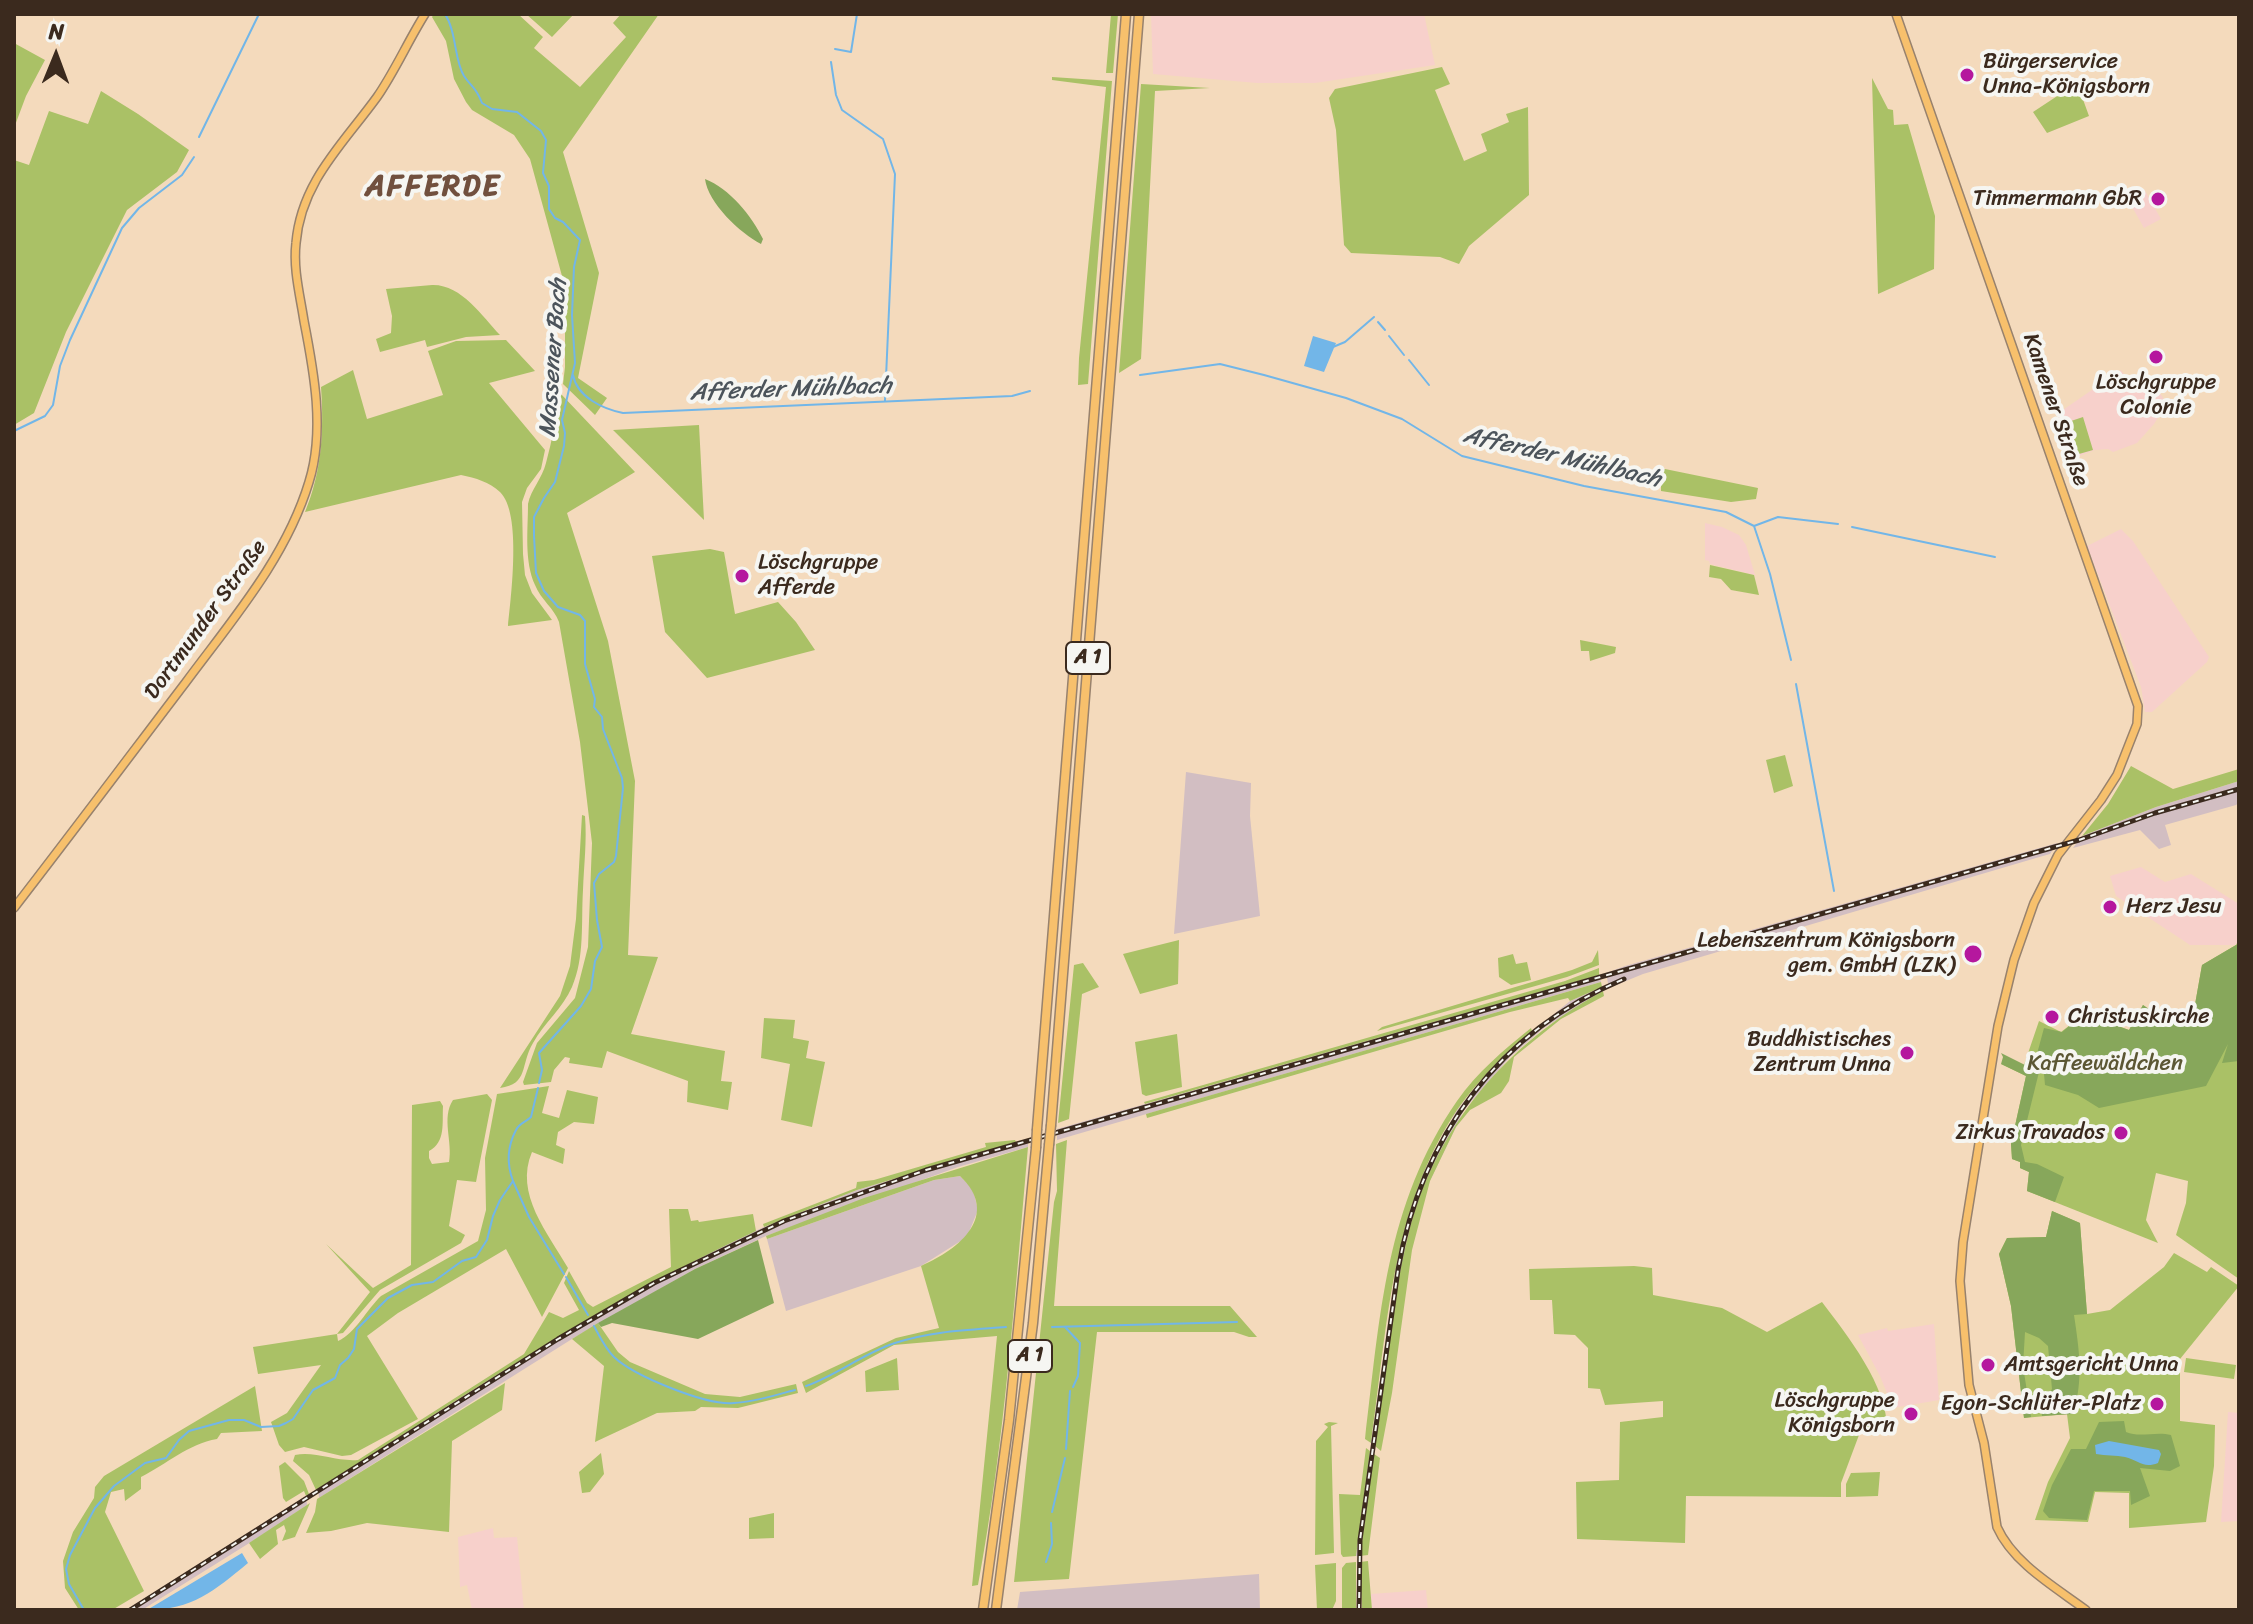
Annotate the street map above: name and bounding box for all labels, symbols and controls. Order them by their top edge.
text: N [48,12,64,51]
north arrow [16,16,96,96]
place label: Bürgerservice Unna-Königsborn [1983,49,2150,100]
marker: Bürgerservice Unna-Königsborn [1958,66,1976,84]
district label: AFFERDE [365,169,501,205]
place label: Timmermann GbR [1973,186,2142,212]
marker: Timmermann GbR [2149,190,2167,208]
water label: Massener Bach [534,278,574,438]
street label: Kamener Straße [2017,330,2093,490]
marker: Löschgruppe Colonie [2147,348,2165,366]
place label: Löschgruppe Colonie [2096,370,2216,422]
water label: Afferder Mühlbach [690,372,892,408]
water label: Afferder Mühlbach [1461,421,1663,495]
street label: Dortmunder Straße [139,535,273,705]
place label: Löschgruppe Afferde [758,550,878,602]
marker: Löschgruppe Afferde [733,567,751,585]
road number: A 1 [1066,642,1110,674]
place label: Herz Jesu [2126,894,2222,920]
marker: Herz Jesu [2101,898,2119,916]
place label: Lebenszentrum Königsborn gem. GmbH (LZK) [1697,928,1955,980]
marker: Lebenszentrum Königsborn gem. GmbH (LZK) [1962,943,1984,965]
place label: Christuskirche [2068,1004,2209,1030]
marker: Christuskirche [2043,1008,2061,1026]
place label: Buddhistisches Zentrum Unna [1747,1027,1891,1078]
marker: Buddhistisches Zentrum Unna [1898,1044,1916,1062]
park label: Kaffeewäldchen [2027,1051,2183,1077]
place label: Zirkus Travados [1956,1120,2105,1146]
marker: Zirkus Travados [2112,1124,2130,1142]
road number: A 1 [1008,1340,1052,1372]
place label: Amtsgericht Unna [2004,1352,2179,1378]
marker: Amtsgericht Unna [1979,1356,1997,1374]
place label: Löschgruppe Königsborn [1775,1388,1895,1440]
place label: Egon-Schlüter-Platz [1941,1391,2141,1417]
marker: Egon-Schlüter-Platz [2148,1395,2166,1413]
marker: Löschgruppe Königsborn [1902,1405,1920,1423]

